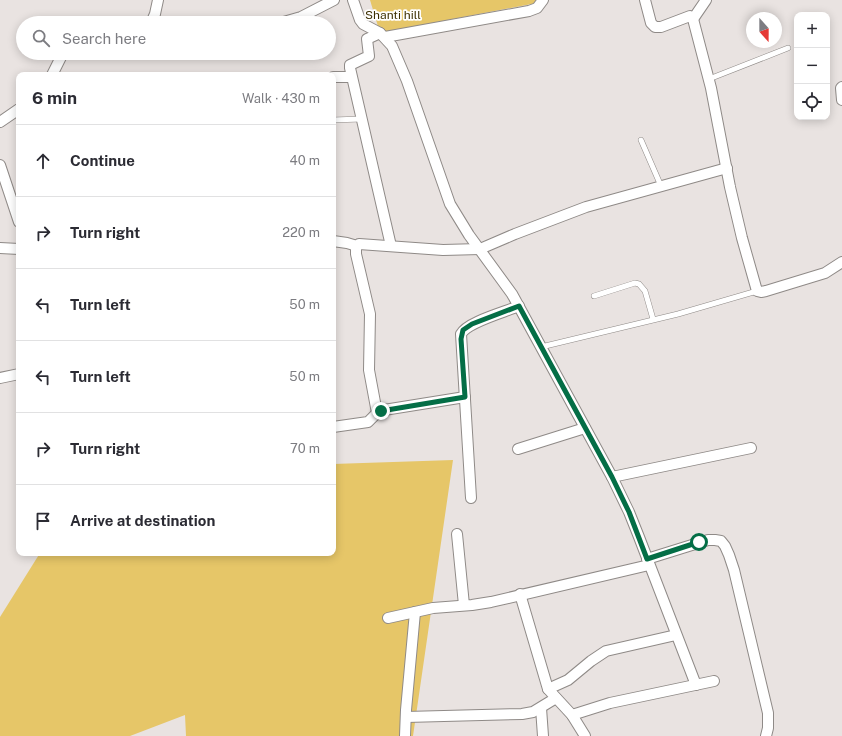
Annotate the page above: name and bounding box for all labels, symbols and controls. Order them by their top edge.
park label: Shanti hill [365,8,421,22]
north arrow [746,12,782,48]
map controls [794,12,830,120]
button: + [794,12,830,48]
search box [16,16,336,60]
icon: search [30,27,52,49]
text: Search here [62,30,146,47]
button: − [794,48,830,84]
button: locate [794,84,830,120]
text: 6 min [32,88,77,108]
text: Walk · 430 m [242,91,320,106]
icon: ahead [32,150,54,172]
text: Continue [70,152,135,169]
text: 40 m [289,153,320,168]
icon: right [32,222,54,244]
text: Turn right [70,224,140,241]
text: 220 m [282,225,320,240]
icon: left [32,294,54,316]
text: Turn left [70,296,131,313]
text: 50 m [289,297,320,312]
icon: left [32,366,54,388]
text: Turn left [70,368,131,385]
text: 50 m [289,369,320,384]
route end [372,402,390,420]
icon: right [32,438,54,460]
text: Turn right [70,440,140,457]
text: 70 m [290,441,320,456]
icon: arrive [32,510,54,532]
text: Arrive at destination [70,512,215,529]
route start [690,533,708,551]

